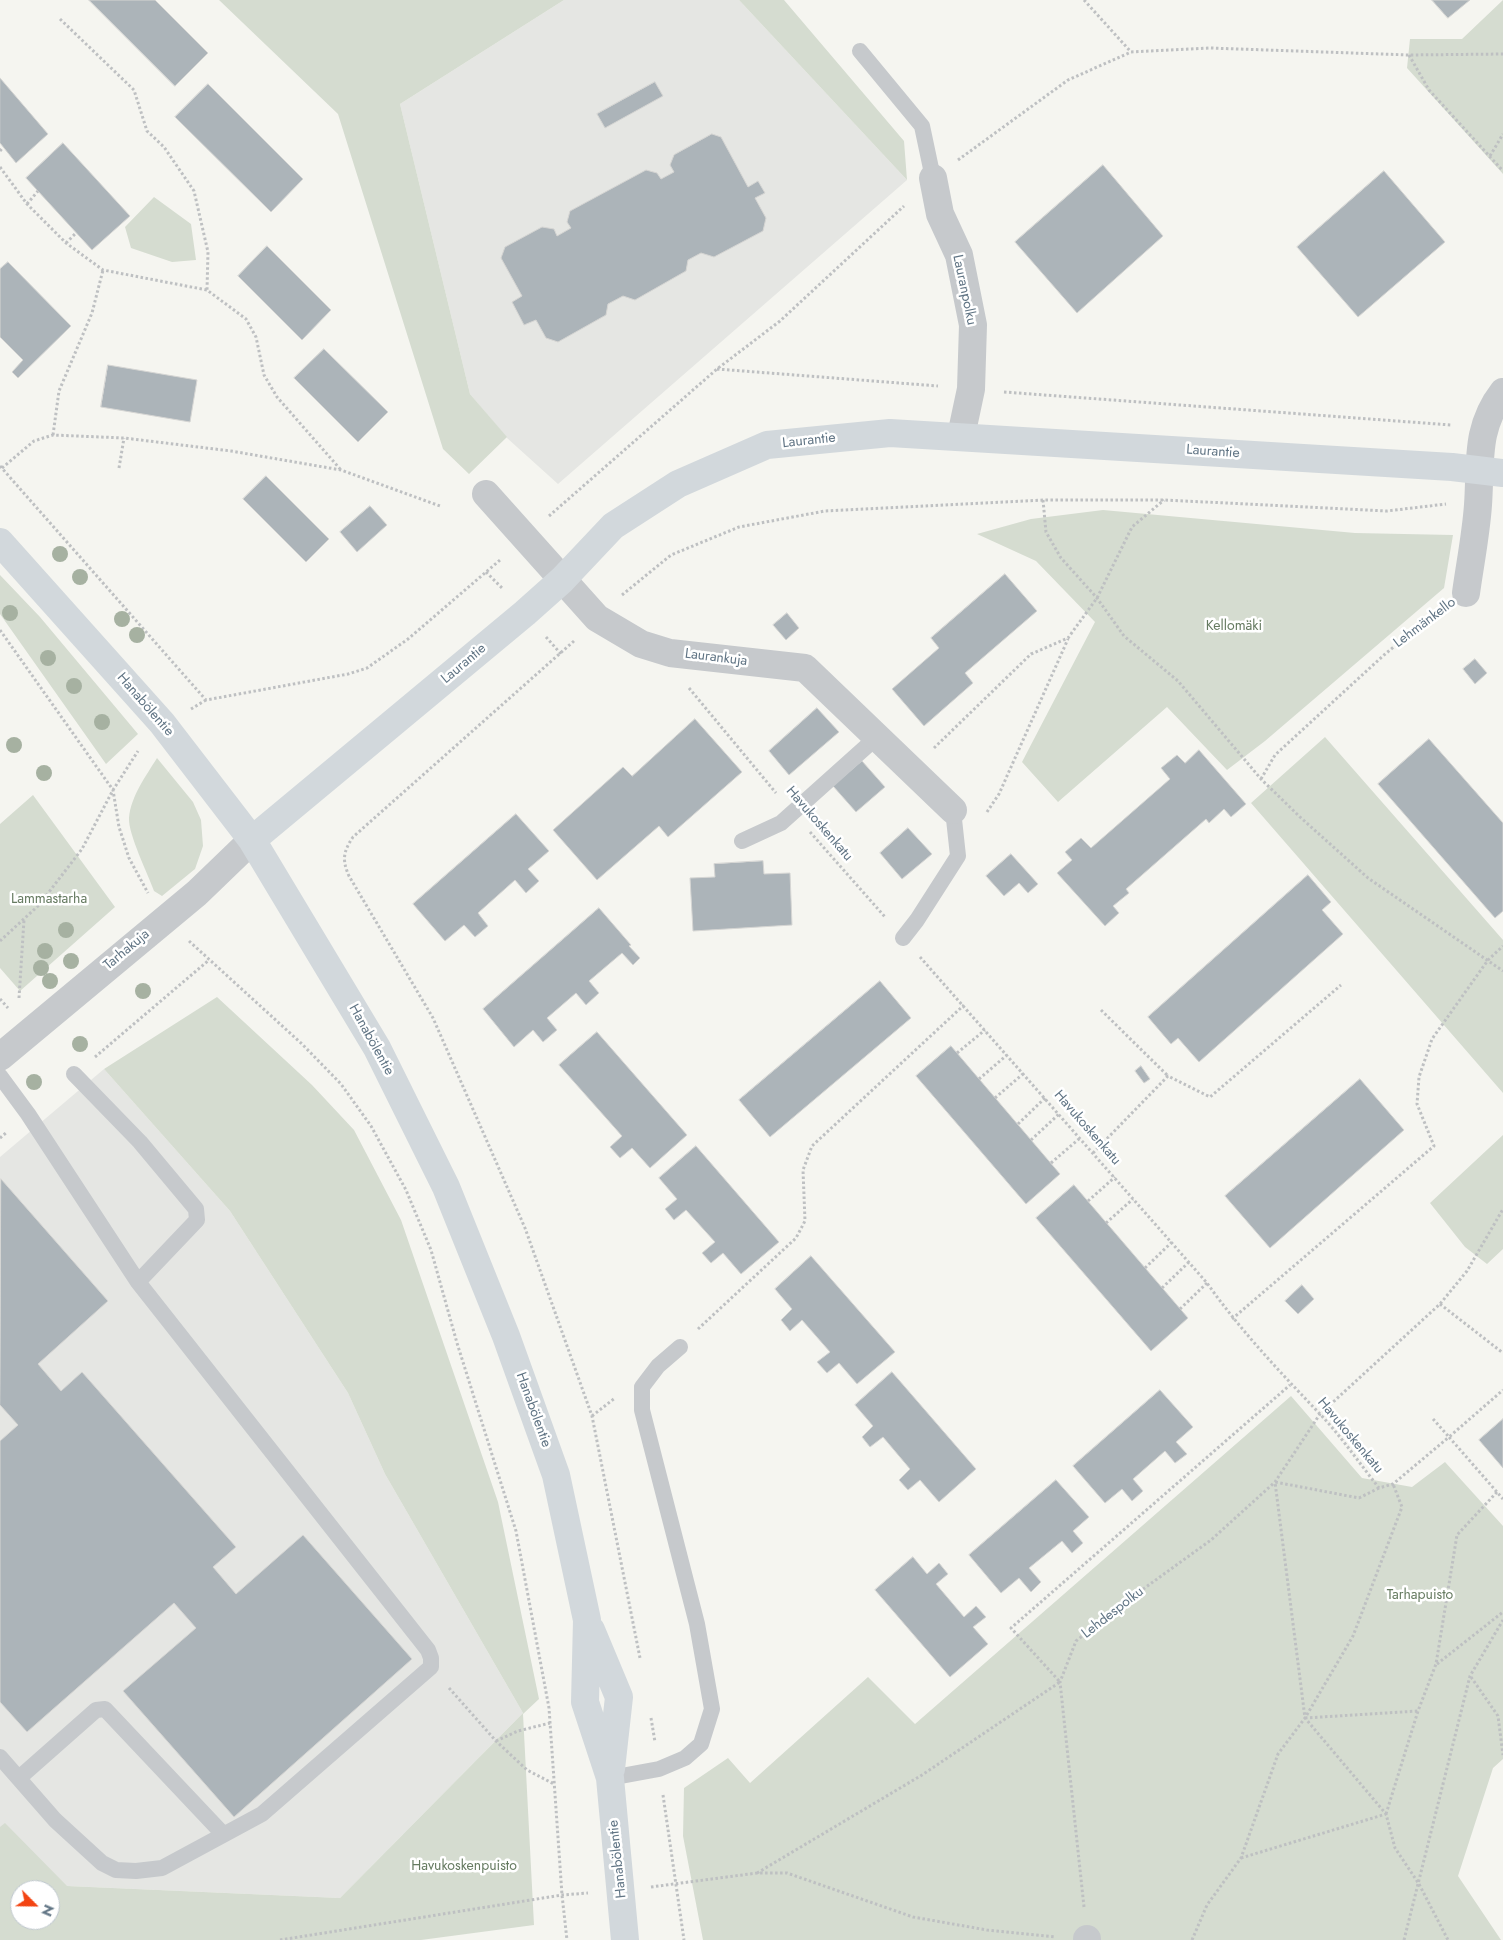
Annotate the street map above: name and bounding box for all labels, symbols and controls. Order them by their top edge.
street label: Lauranpolku [948,253,980,327]
street label: Laurantie [782,430,836,452]
street label: Laurantie [1186,442,1240,462]
street label: Lehmänkello [1391,594,1459,652]
park label: Kellomäki [1206,619,1262,635]
street label: Laurantie [438,640,490,688]
street label: Laurankuja [684,646,748,670]
street label: Hanabölentie [113,670,177,740]
street label: Havukoskenkatu [782,783,856,865]
park label: Lammastarha [11,892,87,908]
street label: Tarhakuja [101,926,153,974]
street label: Hanabölentie [345,1002,397,1078]
street label: Havukoskenkatu [1050,1087,1124,1169]
street label: Hanabölentie [512,1370,554,1450]
street label: Havukoskenkatu [1314,1395,1386,1477]
street label: Lehdespolku [1079,1584,1147,1642]
park label: Tarhapuisto [1387,1588,1453,1604]
street label: Hanabölentie [606,1819,630,1899]
park label: Havukoskenpuisto [411,1859,517,1875]
north arrow [10,1880,60,1930]
text: N [37,1901,59,1919]

